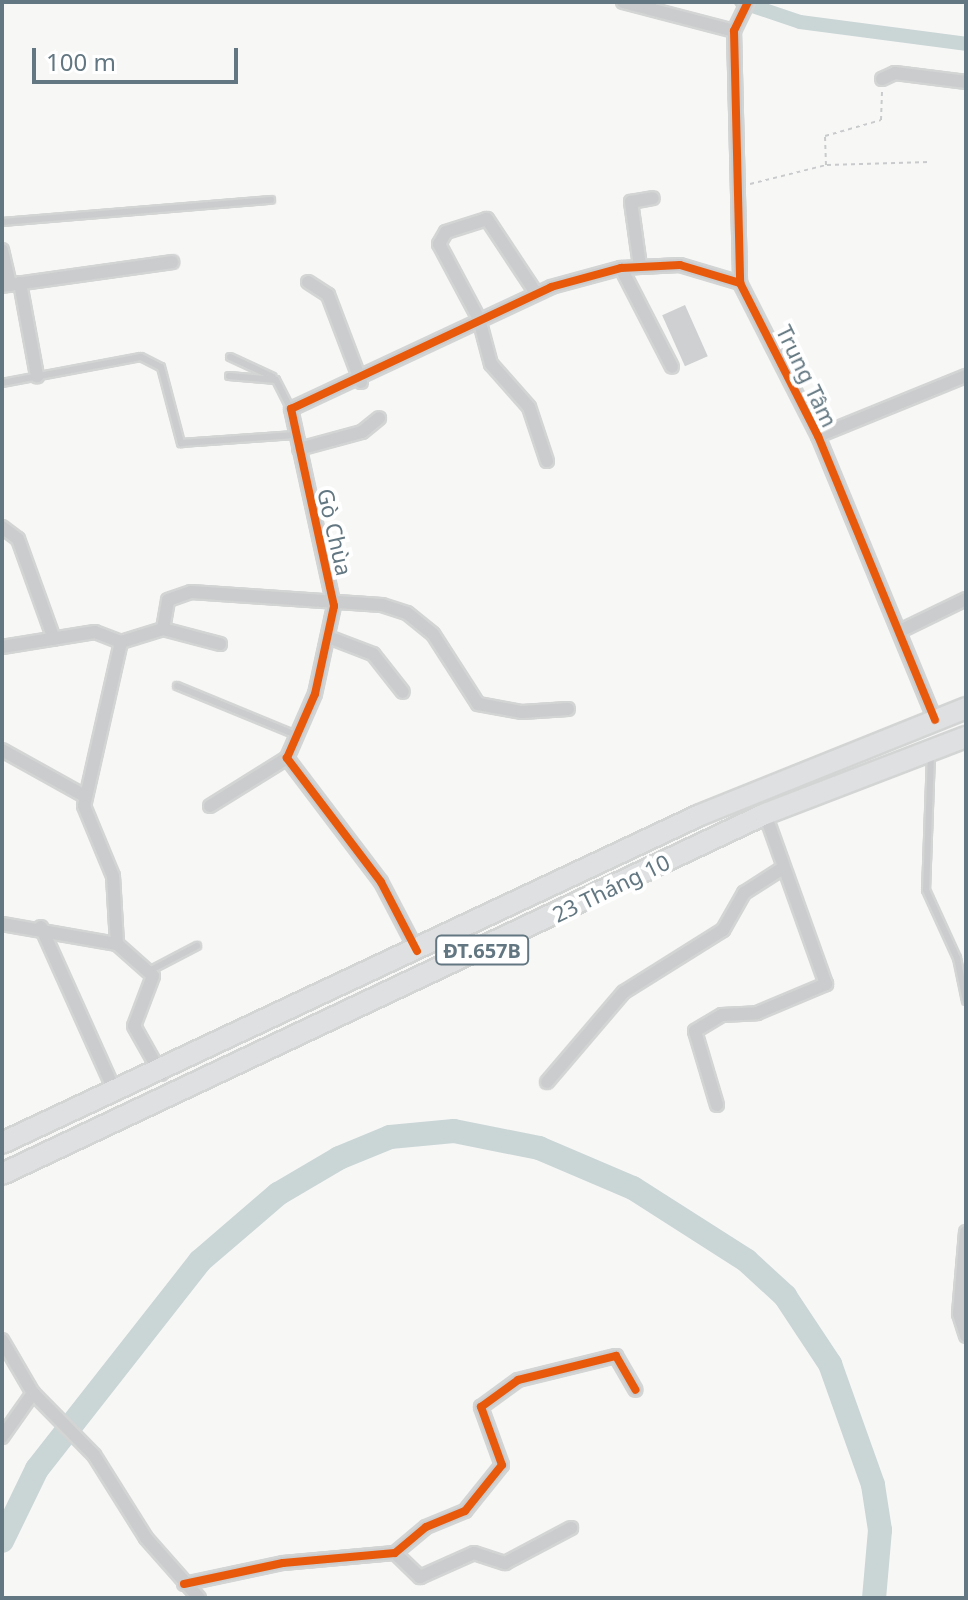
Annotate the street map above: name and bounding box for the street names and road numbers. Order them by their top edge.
street label: Trung Tâm [771,321,843,431]
street label: Gò Chùa [312,486,358,578]
street label: 23 Tháng 10 [548,848,674,928]
road number: ĐT.657B [434,934,530,966]

